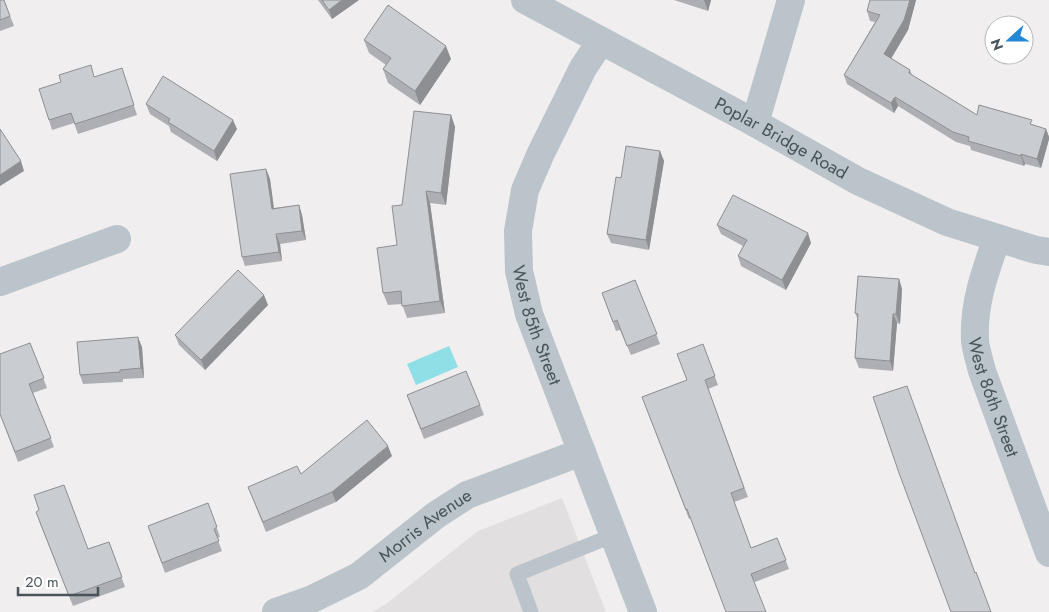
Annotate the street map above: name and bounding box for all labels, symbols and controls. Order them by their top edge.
north arrow [984,15,1034,65]
text: N [986,36,1008,53]
street label: Poplar Bridge Road [710,91,853,186]
street label: West 85th Street [505,263,568,389]
street label: West 86th Street [961,335,1026,461]
street label: Morris Avenue [373,482,477,569]
scale bar [18,564,98,596]
text: 20 m [25,571,59,593]

